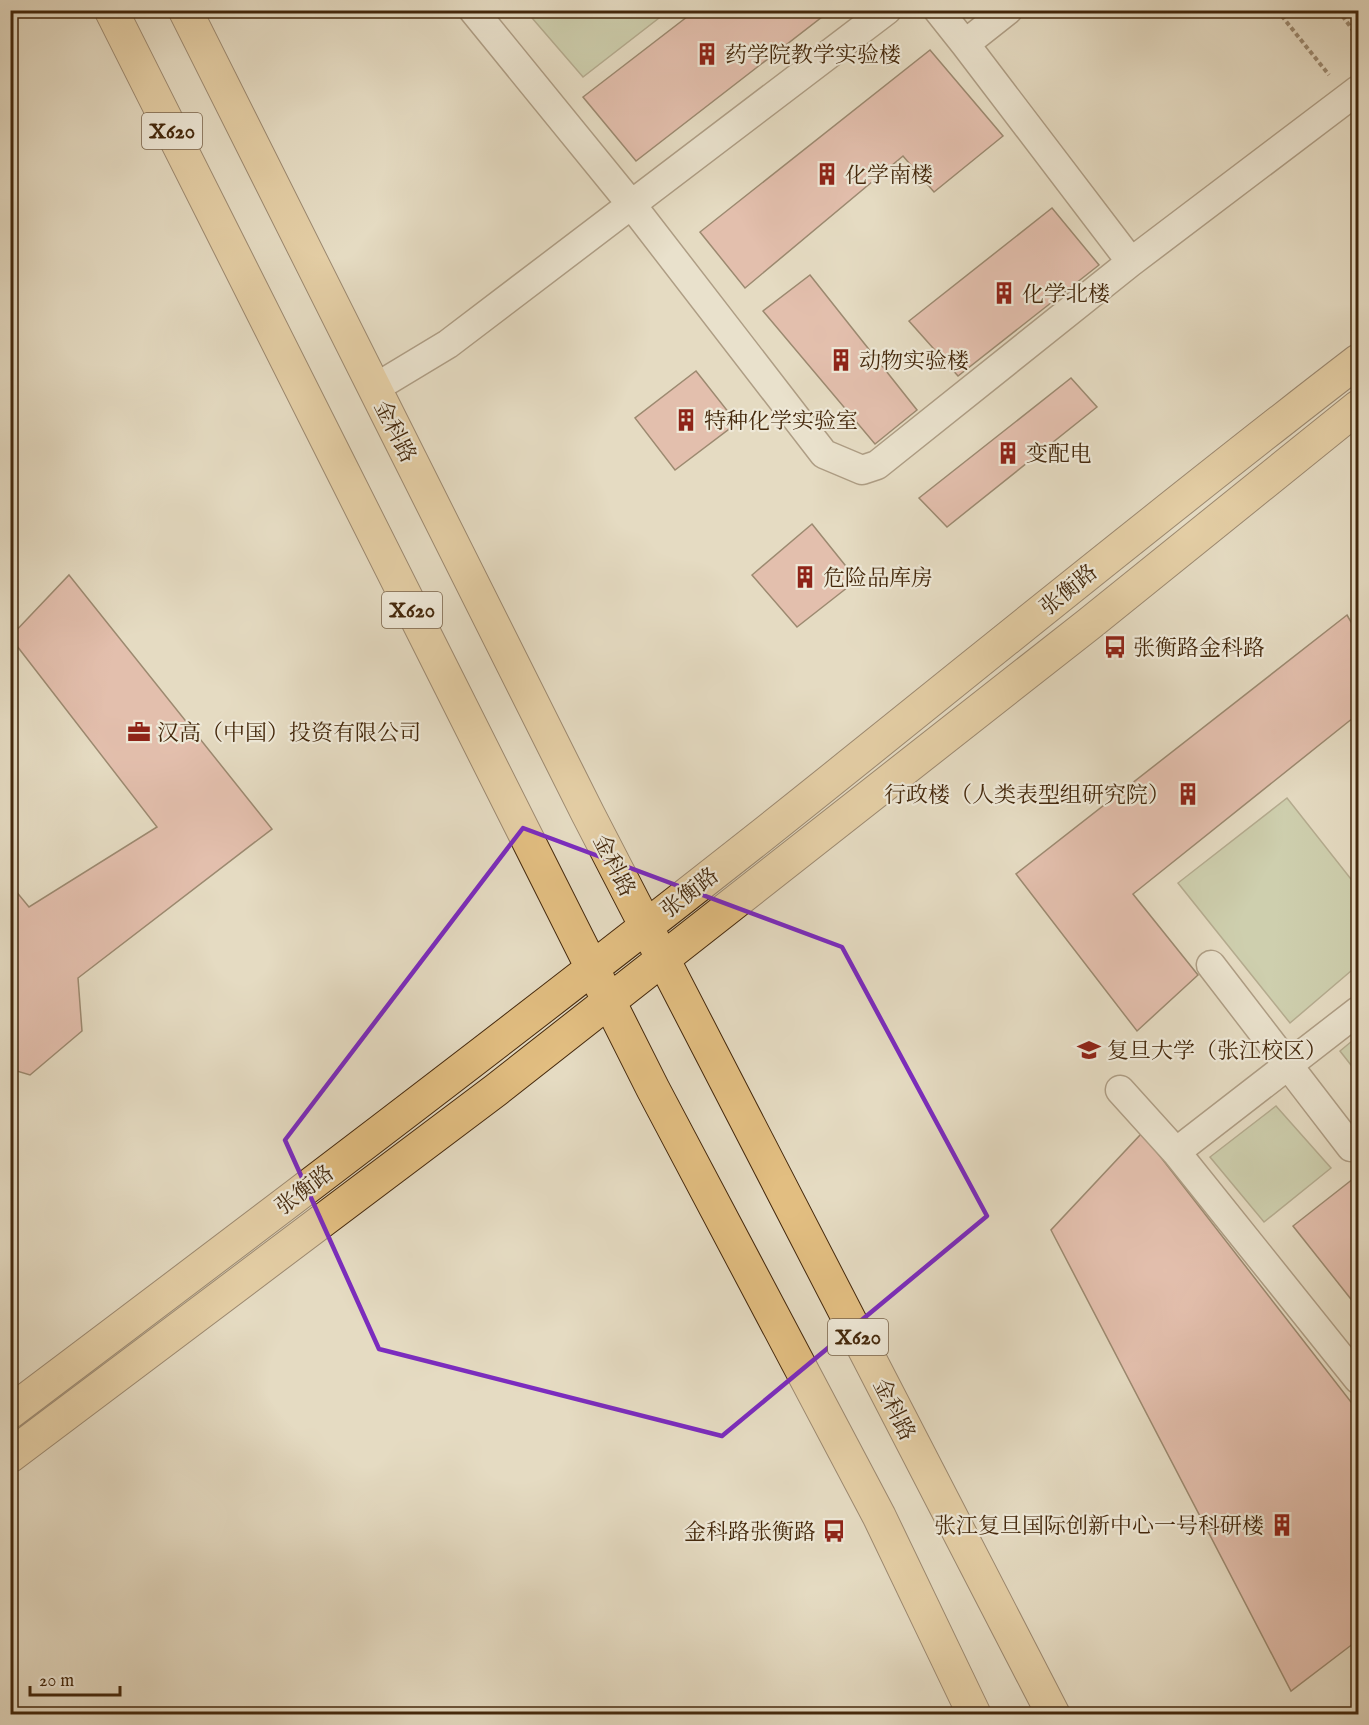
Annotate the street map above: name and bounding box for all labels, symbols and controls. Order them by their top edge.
building icon: 药学院教学实验楼 [694,41,720,67]
place label: 药学院教学实验楼 [725,42,901,70]
road number: X620 [142,113,202,149]
building icon: 化学南楼 [814,161,840,187]
place label: 化学南楼 [845,162,933,190]
building icon: 化学北楼 [991,280,1017,306]
place label: 化学北楼 [1022,281,1110,309]
building icon: 动物实验楼 [828,347,854,373]
place label: 动物实验楼 [859,348,969,376]
street label: 金科路 [367,396,422,468]
building icon: 特种化学实验室 [673,407,699,433]
place label: 特种化学实验室 [704,408,858,436]
building icon: 变配电 [995,440,1021,466]
place label: 变配电 [1026,441,1092,469]
street label: 张衡路 [1035,559,1104,622]
building icon: 危险品库房 [792,564,818,590]
place label: 危险品库房 [823,565,933,593]
road number: X620 [382,592,442,628]
bus stop icon: 张衡路金科路 [1102,634,1128,660]
place label: 张衡路金科路 [1133,635,1265,663]
office icon: 汉高（中国）投资有限公司 [126,719,152,745]
place label: 汉高（中国）投资有限公司 [157,720,421,748]
building icon: 行政楼（人类表型组研究院） [1175,781,1201,807]
place label: 行政楼（人类表型组研究院） [884,782,1170,810]
street label: 金科路 [586,830,641,902]
street label: 张衡路 [656,862,725,925]
school or university icon: 复旦大学（张江校区） [1076,1037,1102,1063]
place label: 复旦大学（张江校区） [1107,1038,1327,1066]
street label: 张衡路 [270,1160,340,1222]
road number: X620 [828,1319,888,1355]
street label: 金科路 [866,1374,921,1446]
building icon: 张江复旦国际创新中心一号科研楼 [1269,1512,1295,1538]
place label: 张江复旦国际创新中心一号科研楼 [934,1513,1264,1541]
bus stop icon: 金科路张衡路 [821,1518,847,1544]
place label: 金科路张衡路 [684,1519,816,1547]
scale bar [30,1659,120,1697]
text: 20 m [39,1670,74,1693]

